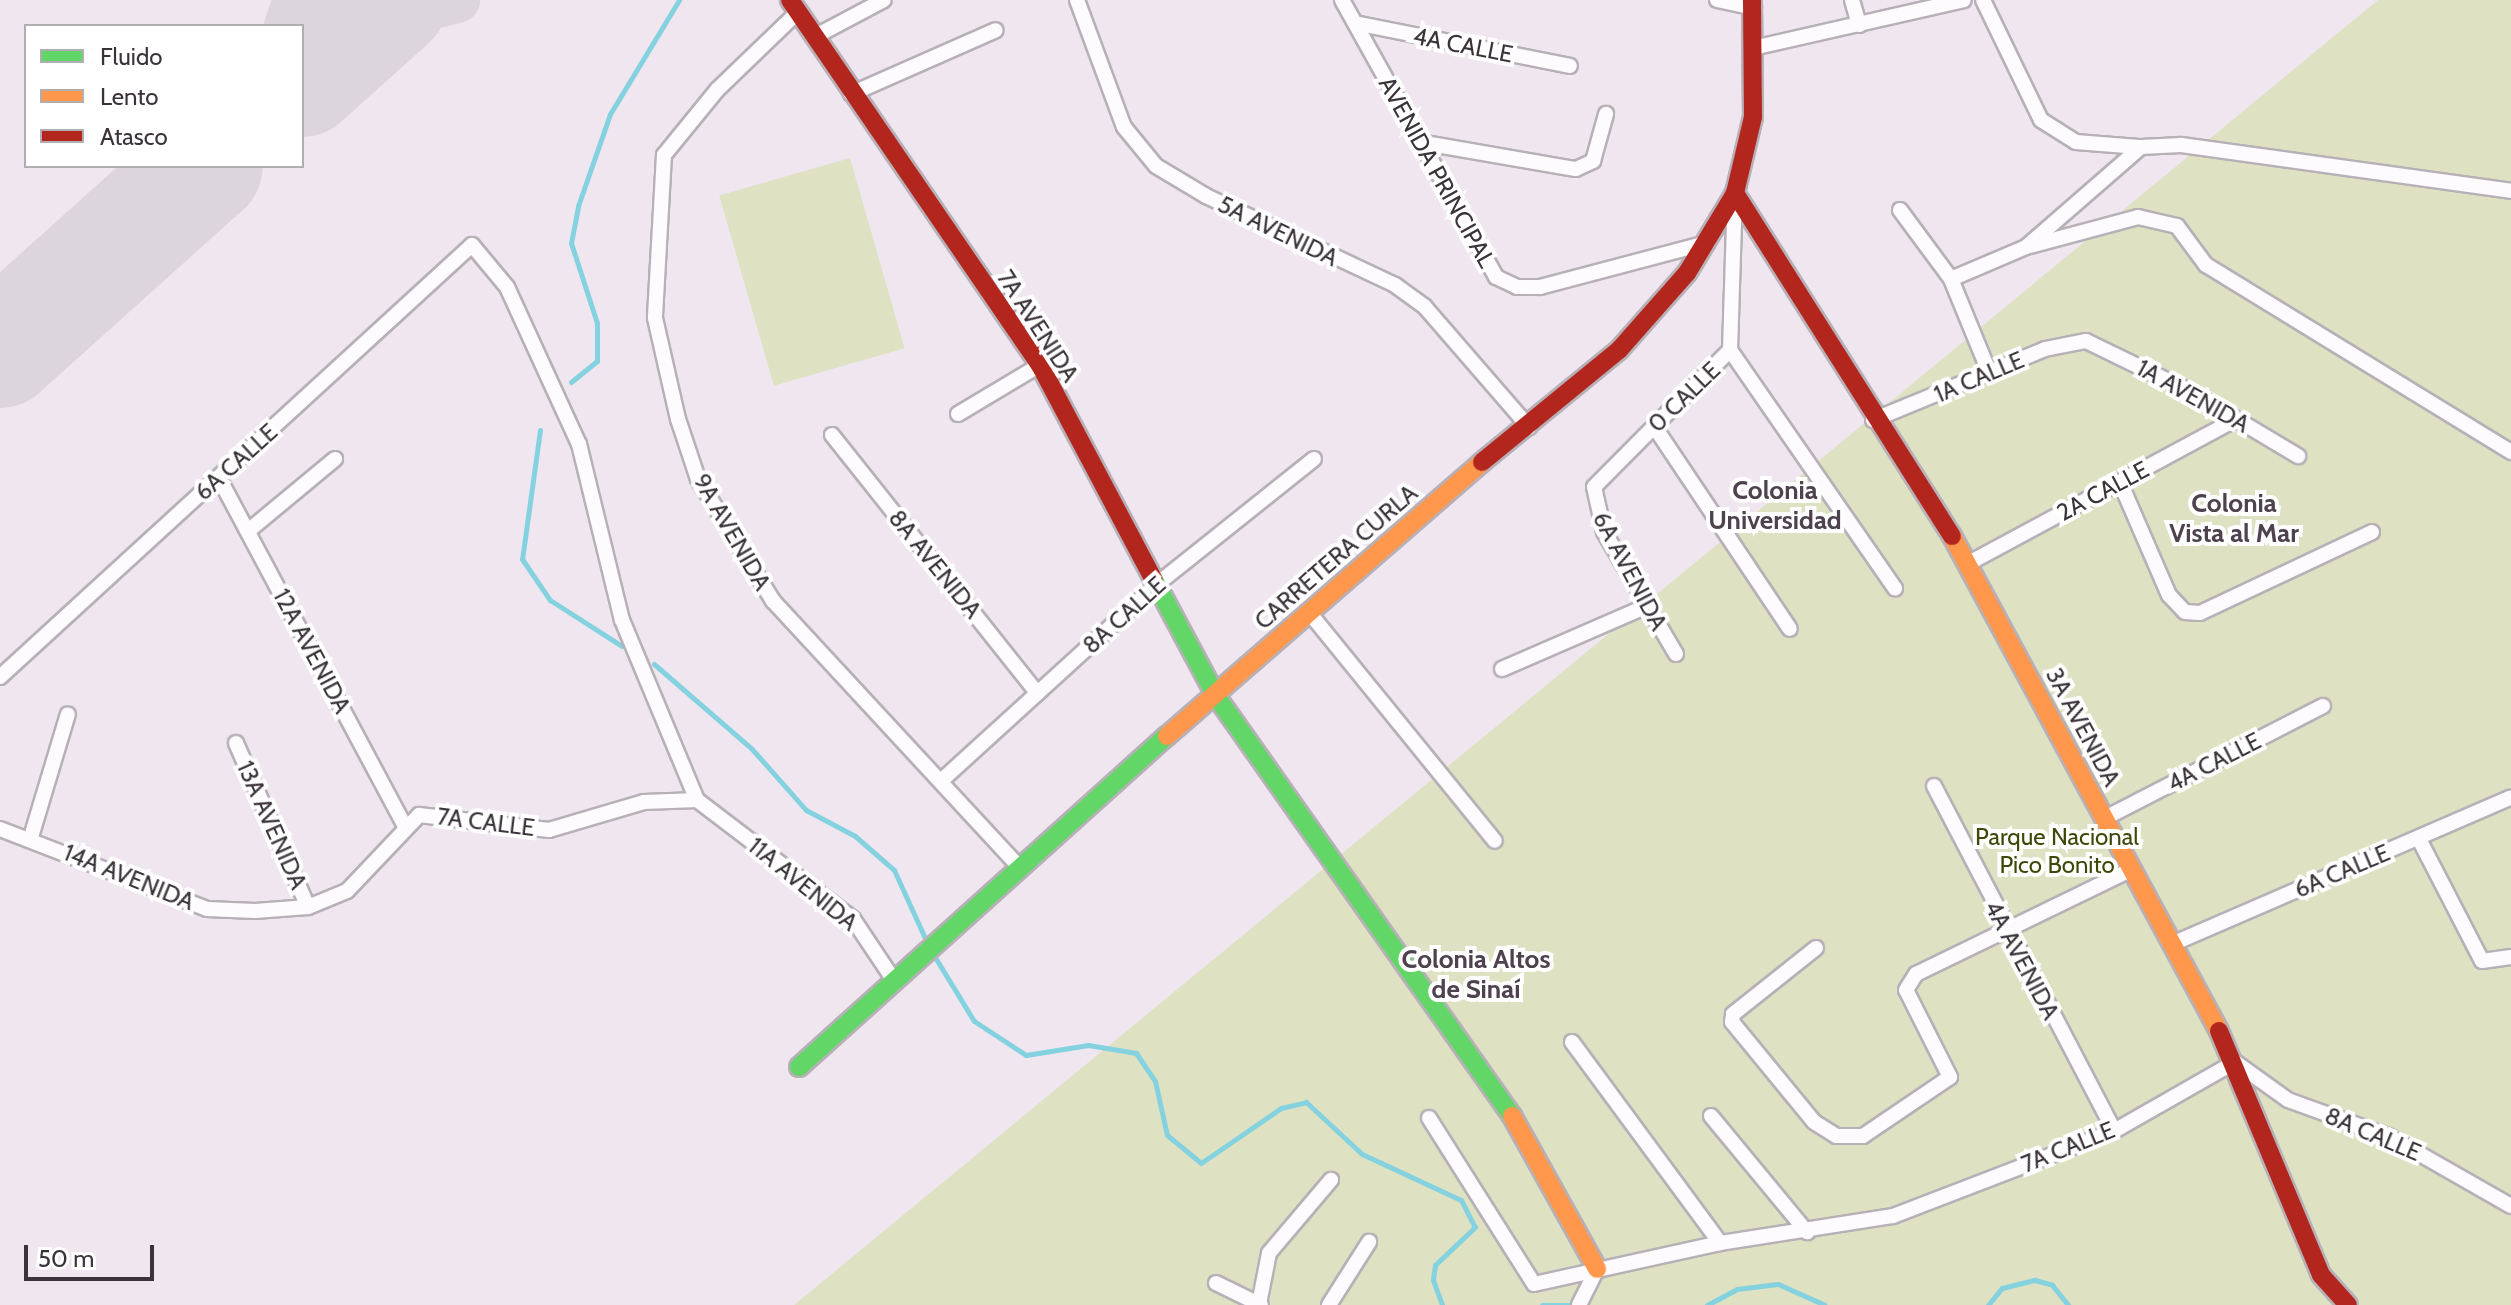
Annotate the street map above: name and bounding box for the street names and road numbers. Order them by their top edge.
street label: 4A CALLE [1411,21,1515,69]
street label: AVENIDA PRINCIPAL [1373,72,1501,272]
street label: 5A AVENIDA [1213,190,1343,272]
street label: 7A AVENIDA [991,265,1085,387]
street label: 1A CALLE [1930,345,2028,409]
street label: 1A AVENIDA [2132,353,2254,439]
street label: 0 CALLE [1642,356,1726,438]
street label: 6A CALLE [189,418,283,506]
street label: 2A CALLE [2052,455,2154,527]
street label: 9A AVENIDA [687,469,777,595]
street label: CARRETERA CURLA [1249,479,1423,635]
street label: 8A AVENIDA [883,504,987,624]
street label: 6A AVENIDA [1587,507,1673,635]
street label: 8A CALLE [1077,570,1171,660]
street label: 12A AVENIDA [267,584,357,718]
street label: 3A AVENIDA [2040,663,2126,791]
street label: 4A CALLE [2162,726,2266,798]
street label: 13A AVENIDA [231,756,313,894]
street label: 7A CALLE [436,802,536,842]
street label: 11A AVENIDA [743,831,863,937]
street label: 14A AVENIDA [59,838,199,916]
street label: 6A CALLE [2290,838,2394,904]
street label: 4A AVENIDA [1979,896,2065,1024]
street label: 8A CALLE [2321,1101,2425,1167]
street label: 7A CALLE [2017,1115,2119,1179]

